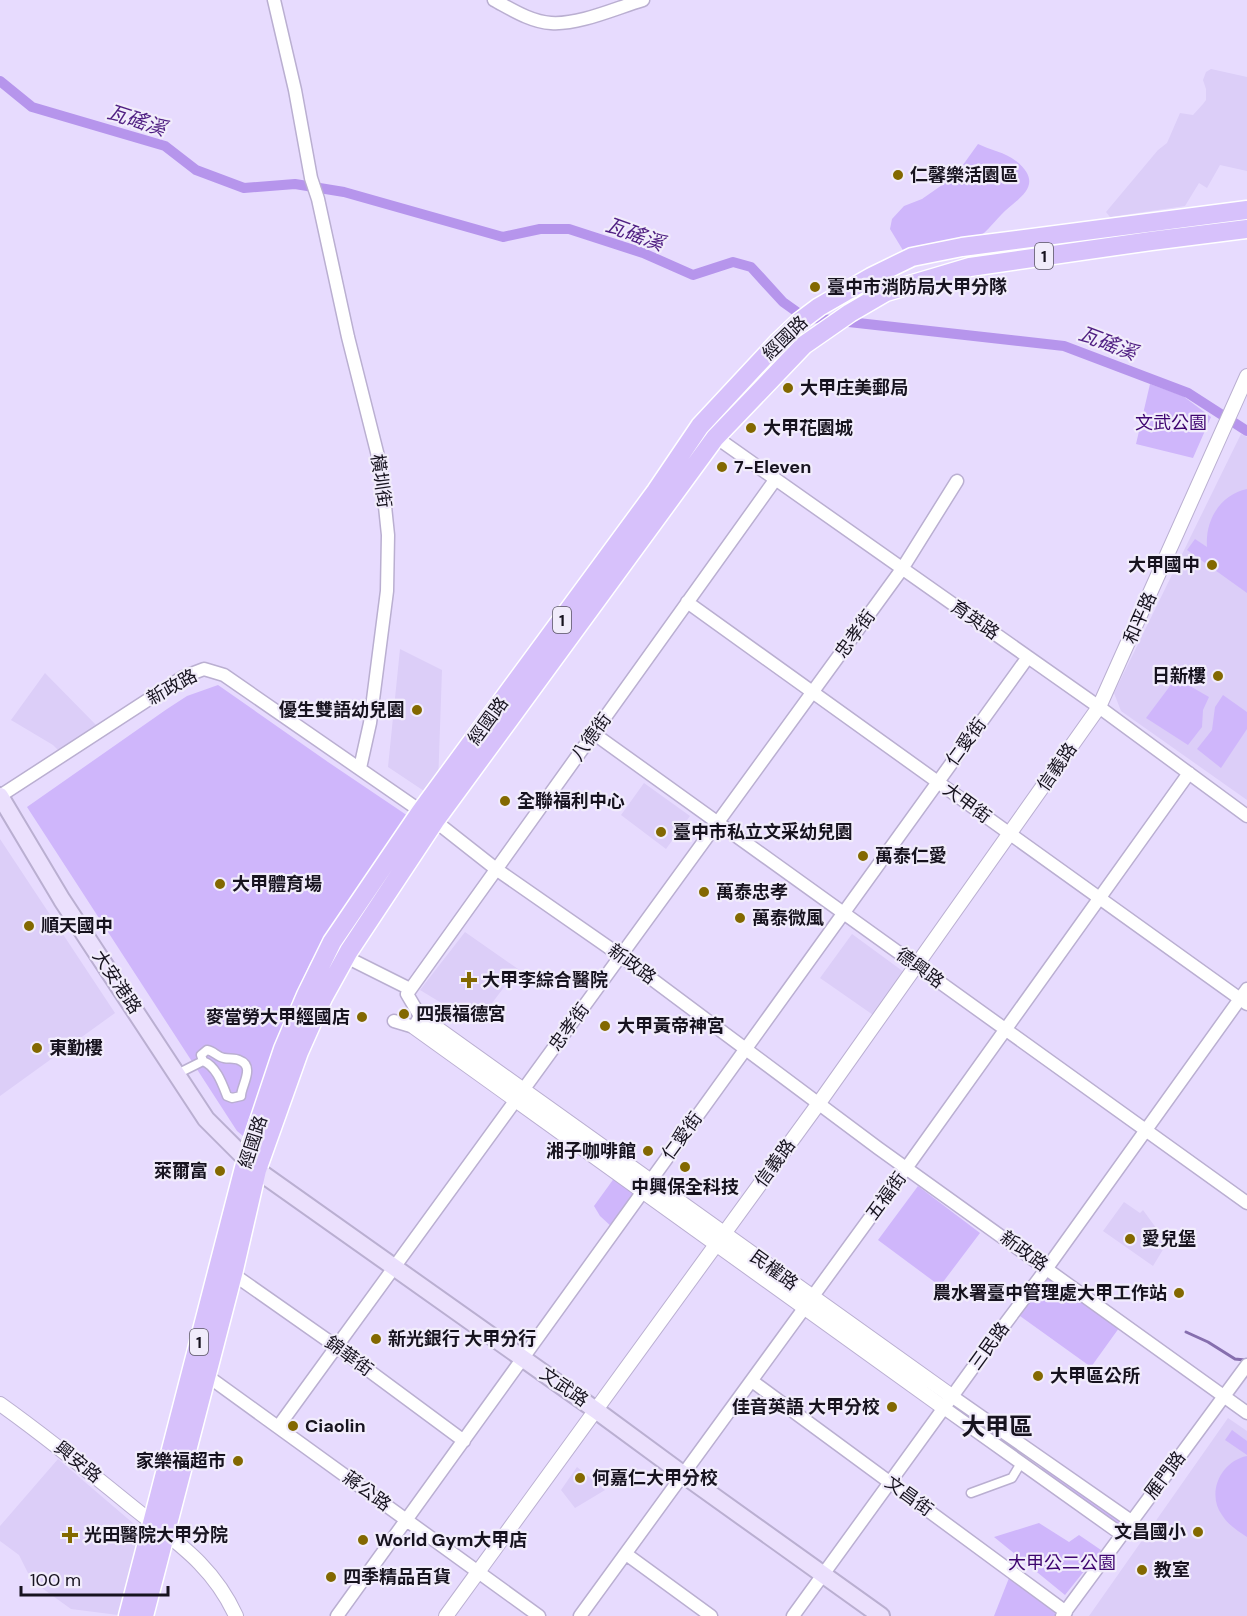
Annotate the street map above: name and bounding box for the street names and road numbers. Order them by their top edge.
road number: 1 [1035,243,1053,269]
street label: 經國路 [757,311,813,365]
street label: 橫圳街 [365,453,397,509]
street label: 和平路 [1118,588,1162,648]
street label: 育英路 [946,595,1004,645]
street label: 忠孝街 [829,605,881,663]
road number: 1 [553,607,571,633]
street label: 新政路 [143,663,201,711]
street label: 經國路 [462,692,514,750]
street label: 八德街 [565,708,617,766]
street label: 仁愛街 [940,713,992,771]
street label: 信義路 [1032,738,1082,796]
street label: 大甲街 [938,777,996,829]
street label: 新政路 [603,938,661,990]
street label: 德興路 [891,942,949,994]
street label: 大安港路 [87,945,147,1019]
street label: 忠孝街 [543,998,595,1056]
street label: 仁愛街 [656,1107,708,1165]
street label: 經國路 [233,1113,273,1171]
street label: 信義路 [749,1134,801,1192]
street label: 五福街 [860,1167,912,1225]
street label: 新政路 [995,1225,1053,1277]
street label: 民權路 [745,1244,803,1296]
street label: 三民路 [963,1317,1015,1375]
road number: 1 [190,1329,208,1355]
street label: 錦華街 [320,1330,378,1382]
street label: 文武路 [535,1362,593,1412]
street label: 興安路 [49,1436,107,1488]
street label: 雁門路 [1139,1446,1191,1504]
street label: 蔣公路 [338,1465,396,1517]
street label: 文昌街 [880,1470,938,1522]

